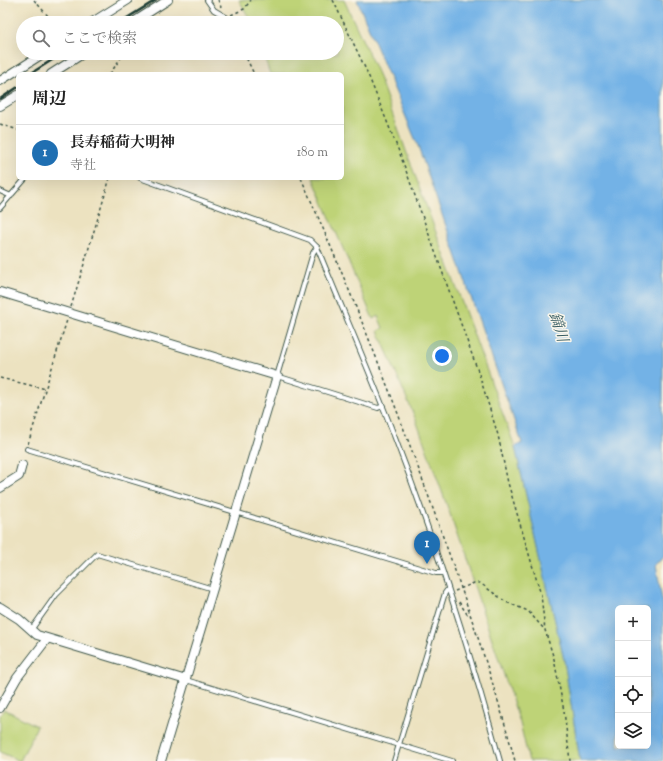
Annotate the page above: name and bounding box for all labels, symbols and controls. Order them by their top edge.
search box [16,16,344,60]
icon: search [30,27,52,49]
text: ここで検索 [62,29,137,50]
text: 周辺 [32,88,66,112]
text: 長寿稲荷大明神 [70,133,175,154]
text: 1 [43,144,47,162]
text: 180 m [297,144,328,162]
text: 寺社 [70,157,96,175]
water label: 鏑川 [543,310,573,347]
your location [432,346,452,366]
pin: 1 [414,531,440,564]
map controls [615,605,651,749]
button: + [615,605,651,641]
button: − [615,641,651,677]
button: locate [615,677,651,713]
button: layers [615,713,651,749]

